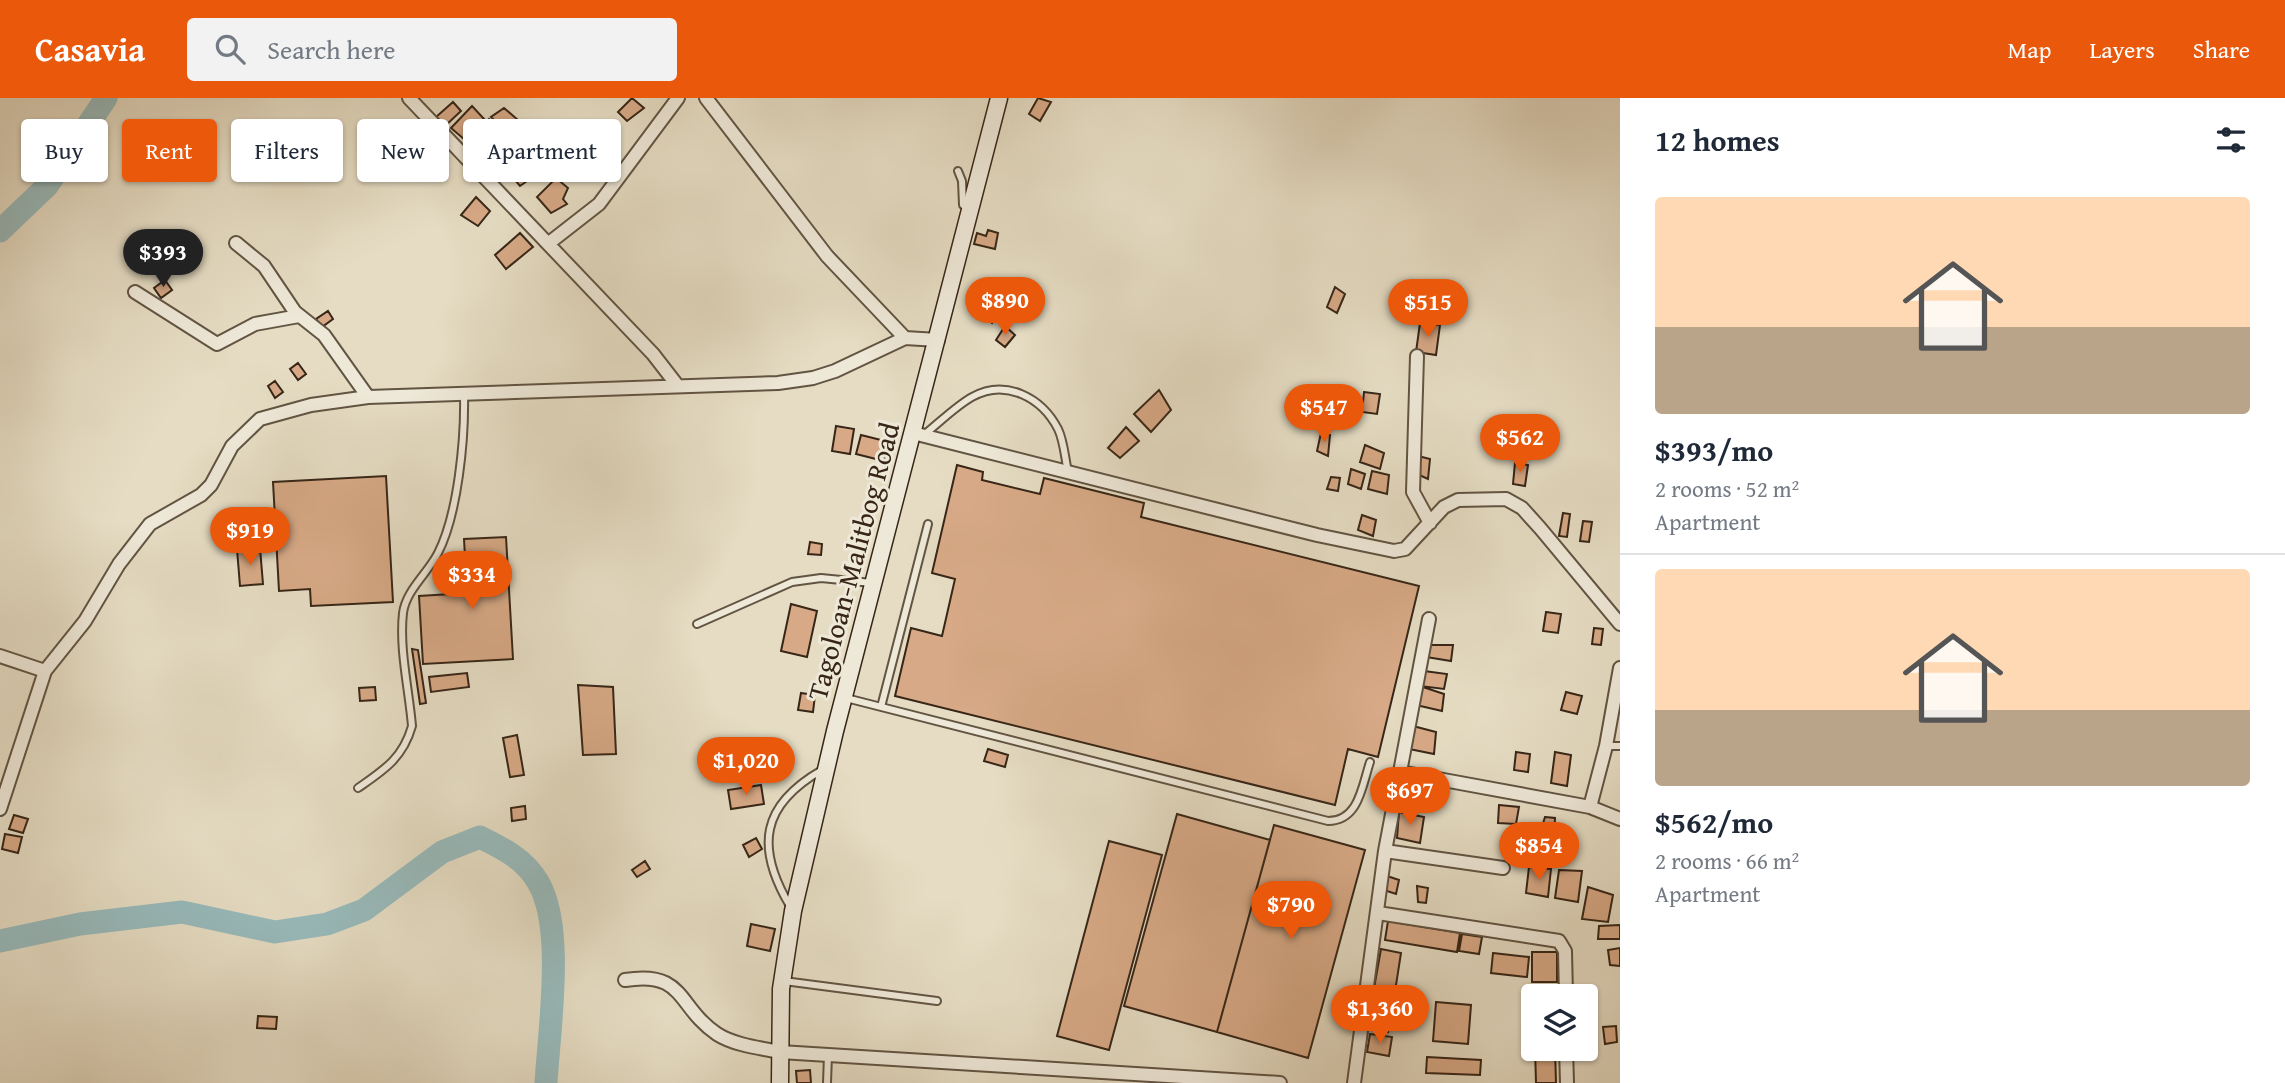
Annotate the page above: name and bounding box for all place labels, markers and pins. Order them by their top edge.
pin: $393 [122,230,204,289]
pin: $890 [964,278,1046,337]
pin: $515 [1387,280,1469,339]
pin: $547 [1283,384,1365,444]
pin: $562 [1479,414,1561,474]
pin: $919 [209,508,291,567]
pin: $334 [431,552,513,611]
pin: $1,020 [689,738,803,797]
pin: $697 [1369,768,1451,827]
pin: $854 [1498,822,1580,882]
pin: $790 [1250,882,1332,941]
pin: $1,360 [1323,986,1437,1045]

